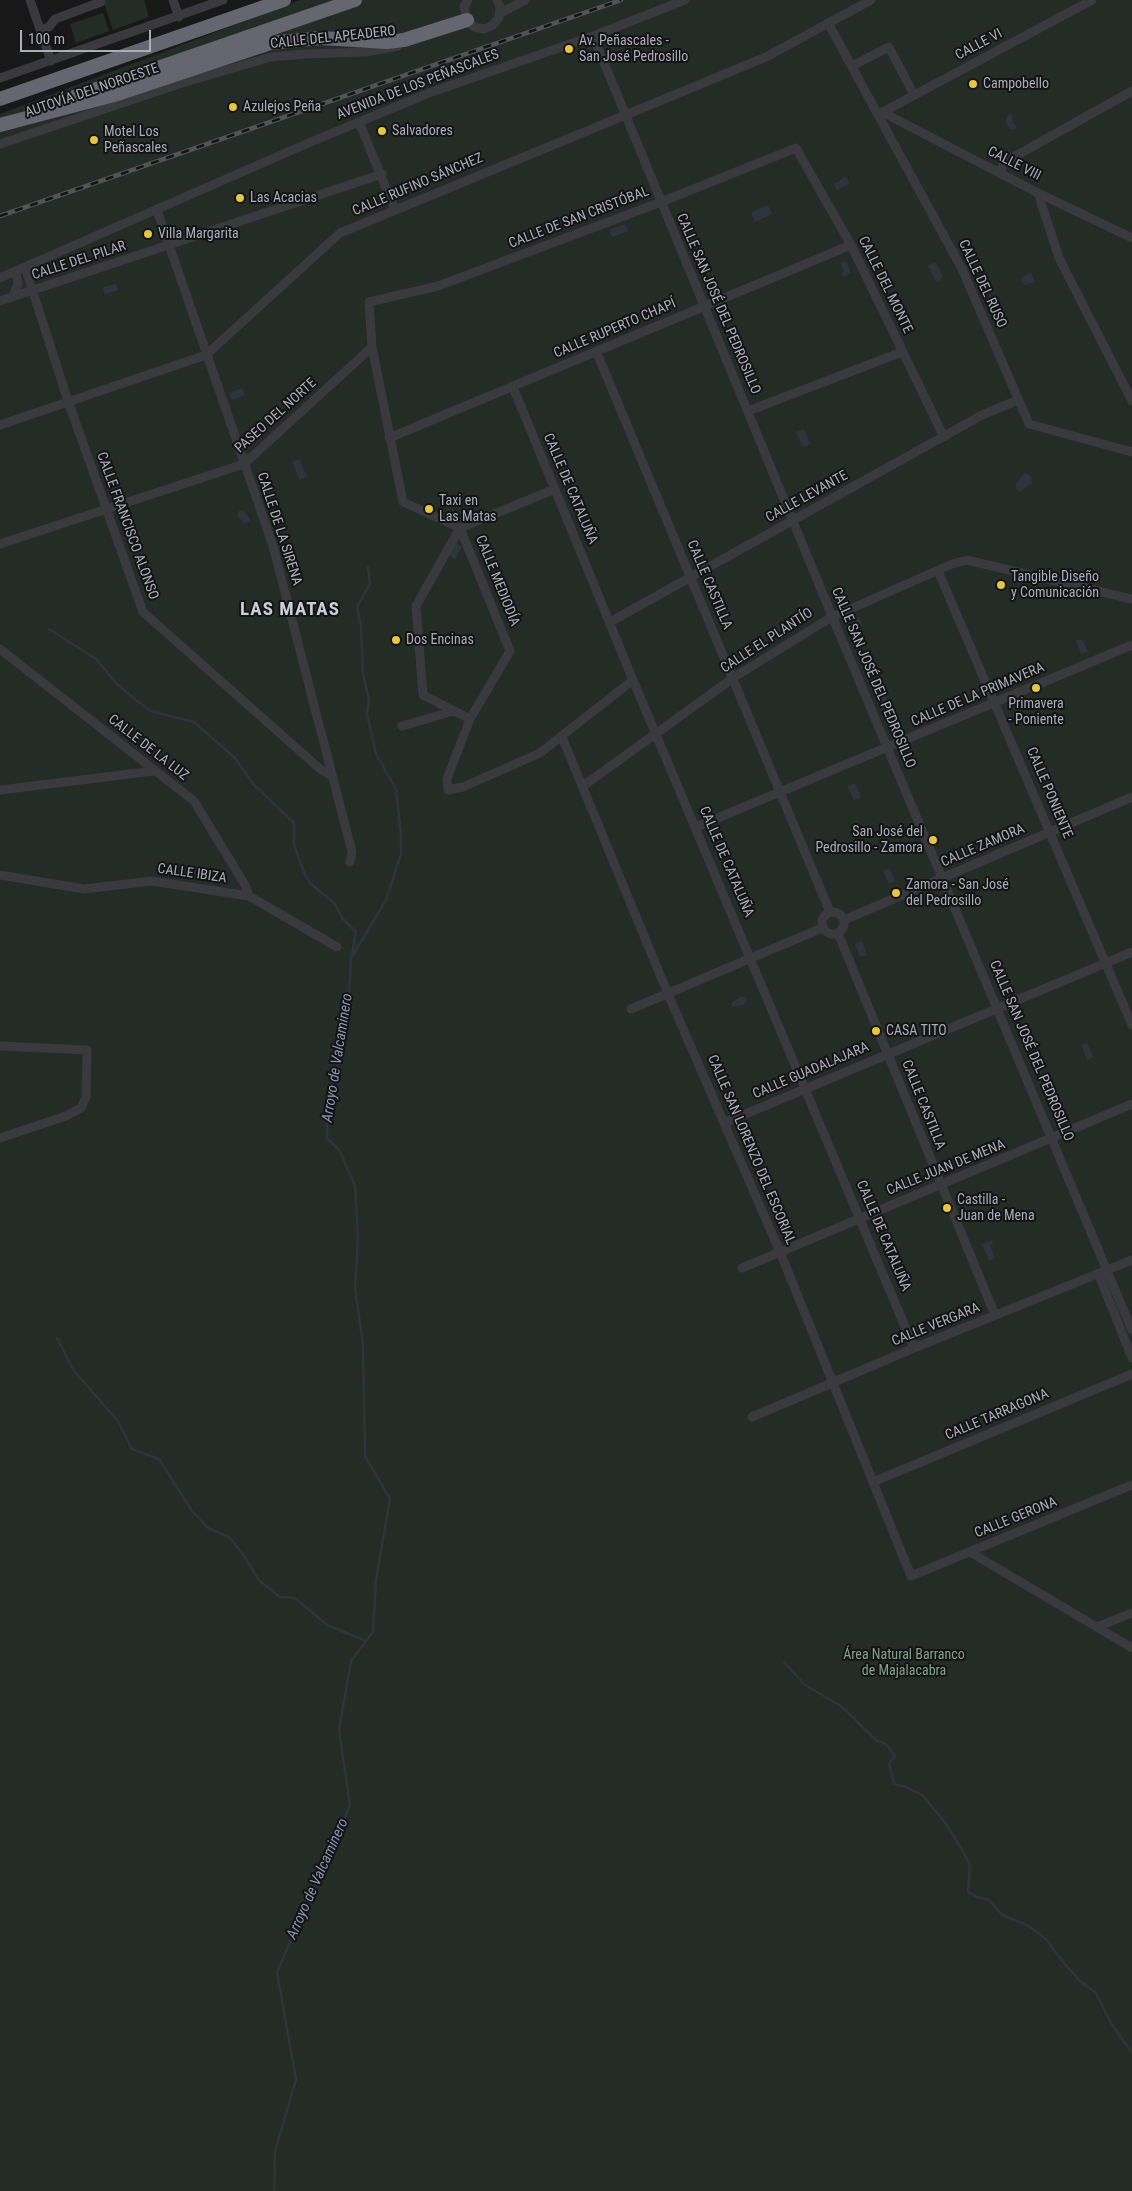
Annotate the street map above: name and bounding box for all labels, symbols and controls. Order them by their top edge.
scale bar [22,20,154,52]
street label: CALLE DEL APEADERO [269,23,397,53]
street label: CALLE VI [953,26,1005,64]
text: 100 m [28,30,65,48]
place label: Av. Peñascales - San José Pedrosillo [579,33,688,65]
marker: Av. Peñascales - San José Pedrosillo [563,43,575,55]
street label: AVENIDA DE LOS PEÑASCALES [334,46,502,124]
street label: AUTOVÍA DEL NOROESTE [23,60,161,122]
place label: Campobello [983,76,1049,92]
marker: Campobello [967,78,979,90]
place label: Azulejos Peña [243,99,321,115]
marker: Azulejos Peña [227,101,239,113]
place label: Salvadores [392,123,453,139]
place label: Motel Los Peñascales [104,124,167,156]
marker: Salvadores [376,125,388,137]
marker: Motel Los Peñascales [88,134,100,146]
street label: CALLE VIII [984,143,1044,185]
street label: CALLE RUFINO SÁNCHEZ [350,150,486,220]
street label: CALLE DE SAN CRISTÓBAL [506,183,652,253]
place label: Las Acacias [250,190,317,206]
marker: Las Acacias [234,192,246,204]
street label: CALLE SAN JOSÉ DEL PEDROSILLO [672,211,764,397]
place label: Villa Margarita [158,226,239,242]
marker: Villa Margarita [142,228,154,240]
street label: CALLE DEL MONTE [854,234,916,336]
street label: CALLE DEL RUSO [954,237,1010,331]
street label: CALLE DEL PILAR [30,238,128,284]
street label: CALLE RUPERTO CHAPÍ [551,296,679,362]
street label: PASEO DEL NORTE [232,375,320,457]
street label: CALLE DE CATALUÑA [539,431,601,547]
street label: CALLE FRANCISCO ALONSO [92,450,162,602]
street label: CALLE LEVANTE [763,468,851,526]
street label: CALLE DE LA SIRENA [253,470,305,588]
place label: Taxi en Las Matas [439,493,496,526]
marker: Taxi en Las Matas [423,503,435,515]
street label: CALLE MEDIODÍA [471,533,523,629]
street label: CALLE CASTILLA [683,538,735,632]
place label: Tangible Diseño y Comunicación [1011,569,1099,602]
marker: Tangible Diseño y Comunicación [995,579,1007,591]
street label: CALLE SAN JOSÉ DEL PEDROSILLO [827,585,919,771]
district label: LAS MATAS [239,599,341,621]
street label: CALLE EL PLANTÍO [718,605,816,677]
place label: Dos Encinas [406,632,474,648]
marker: Dos Encinas [390,634,402,646]
street label: CALLE DE LA PRIMAVERA [909,659,1047,731]
marker: Primavera - Poniente [1030,682,1042,694]
place label: Primavera - Poniente [1008,696,1064,729]
street label: CALLE DE LA LUZ [105,711,191,785]
street label: CALLE PONIENTE [1022,745,1076,841]
street label: CALLE DE CATALUÑA [695,804,757,920]
street label: CALLE ZAMORA [939,821,1027,871]
place label: San José del Pedrosillo - Zamora [815,824,923,856]
marker: San José del Pedrosillo - Zamora [927,834,939,846]
street label: CALLE IBIZA [156,861,228,887]
place label: Zamora - San José del Pedrosillo [906,877,1009,910]
marker: Zamora - San José del Pedrosillo [890,887,902,899]
street label: CALLE SAN JOSÉ DEL PEDROSILLO [985,958,1077,1144]
water label: Arroyo de Valcaminero [319,992,357,1124]
place label: CASA TITO [886,1023,947,1039]
marker: CASA TITO [870,1025,882,1037]
street label: CALLE GUADALAJARA [750,1039,872,1103]
street label: CALLE SAN LORENZO DEL ESCORIAL [703,1053,799,1247]
street label: CALLE CASTILLA [897,1058,949,1152]
street label: CALLE JUAN DE MENA [884,1137,1008,1199]
street label: CALLE DE CATALUÑA [852,1178,914,1294]
place label: Castilla - Juan de Mena [957,1192,1035,1224]
marker: Castilla - Juan de Mena [941,1202,953,1214]
street label: CALLE VERGARA [889,1300,983,1350]
street label: CALLE TARRAGONA [943,1386,1051,1444]
street label: CALLE GERONA [972,1494,1060,1542]
park label: Área Natural Barranco de Majalacabra [843,1647,965,1680]
water label: Arroyo de Valcaminero [283,1816,353,1942]

